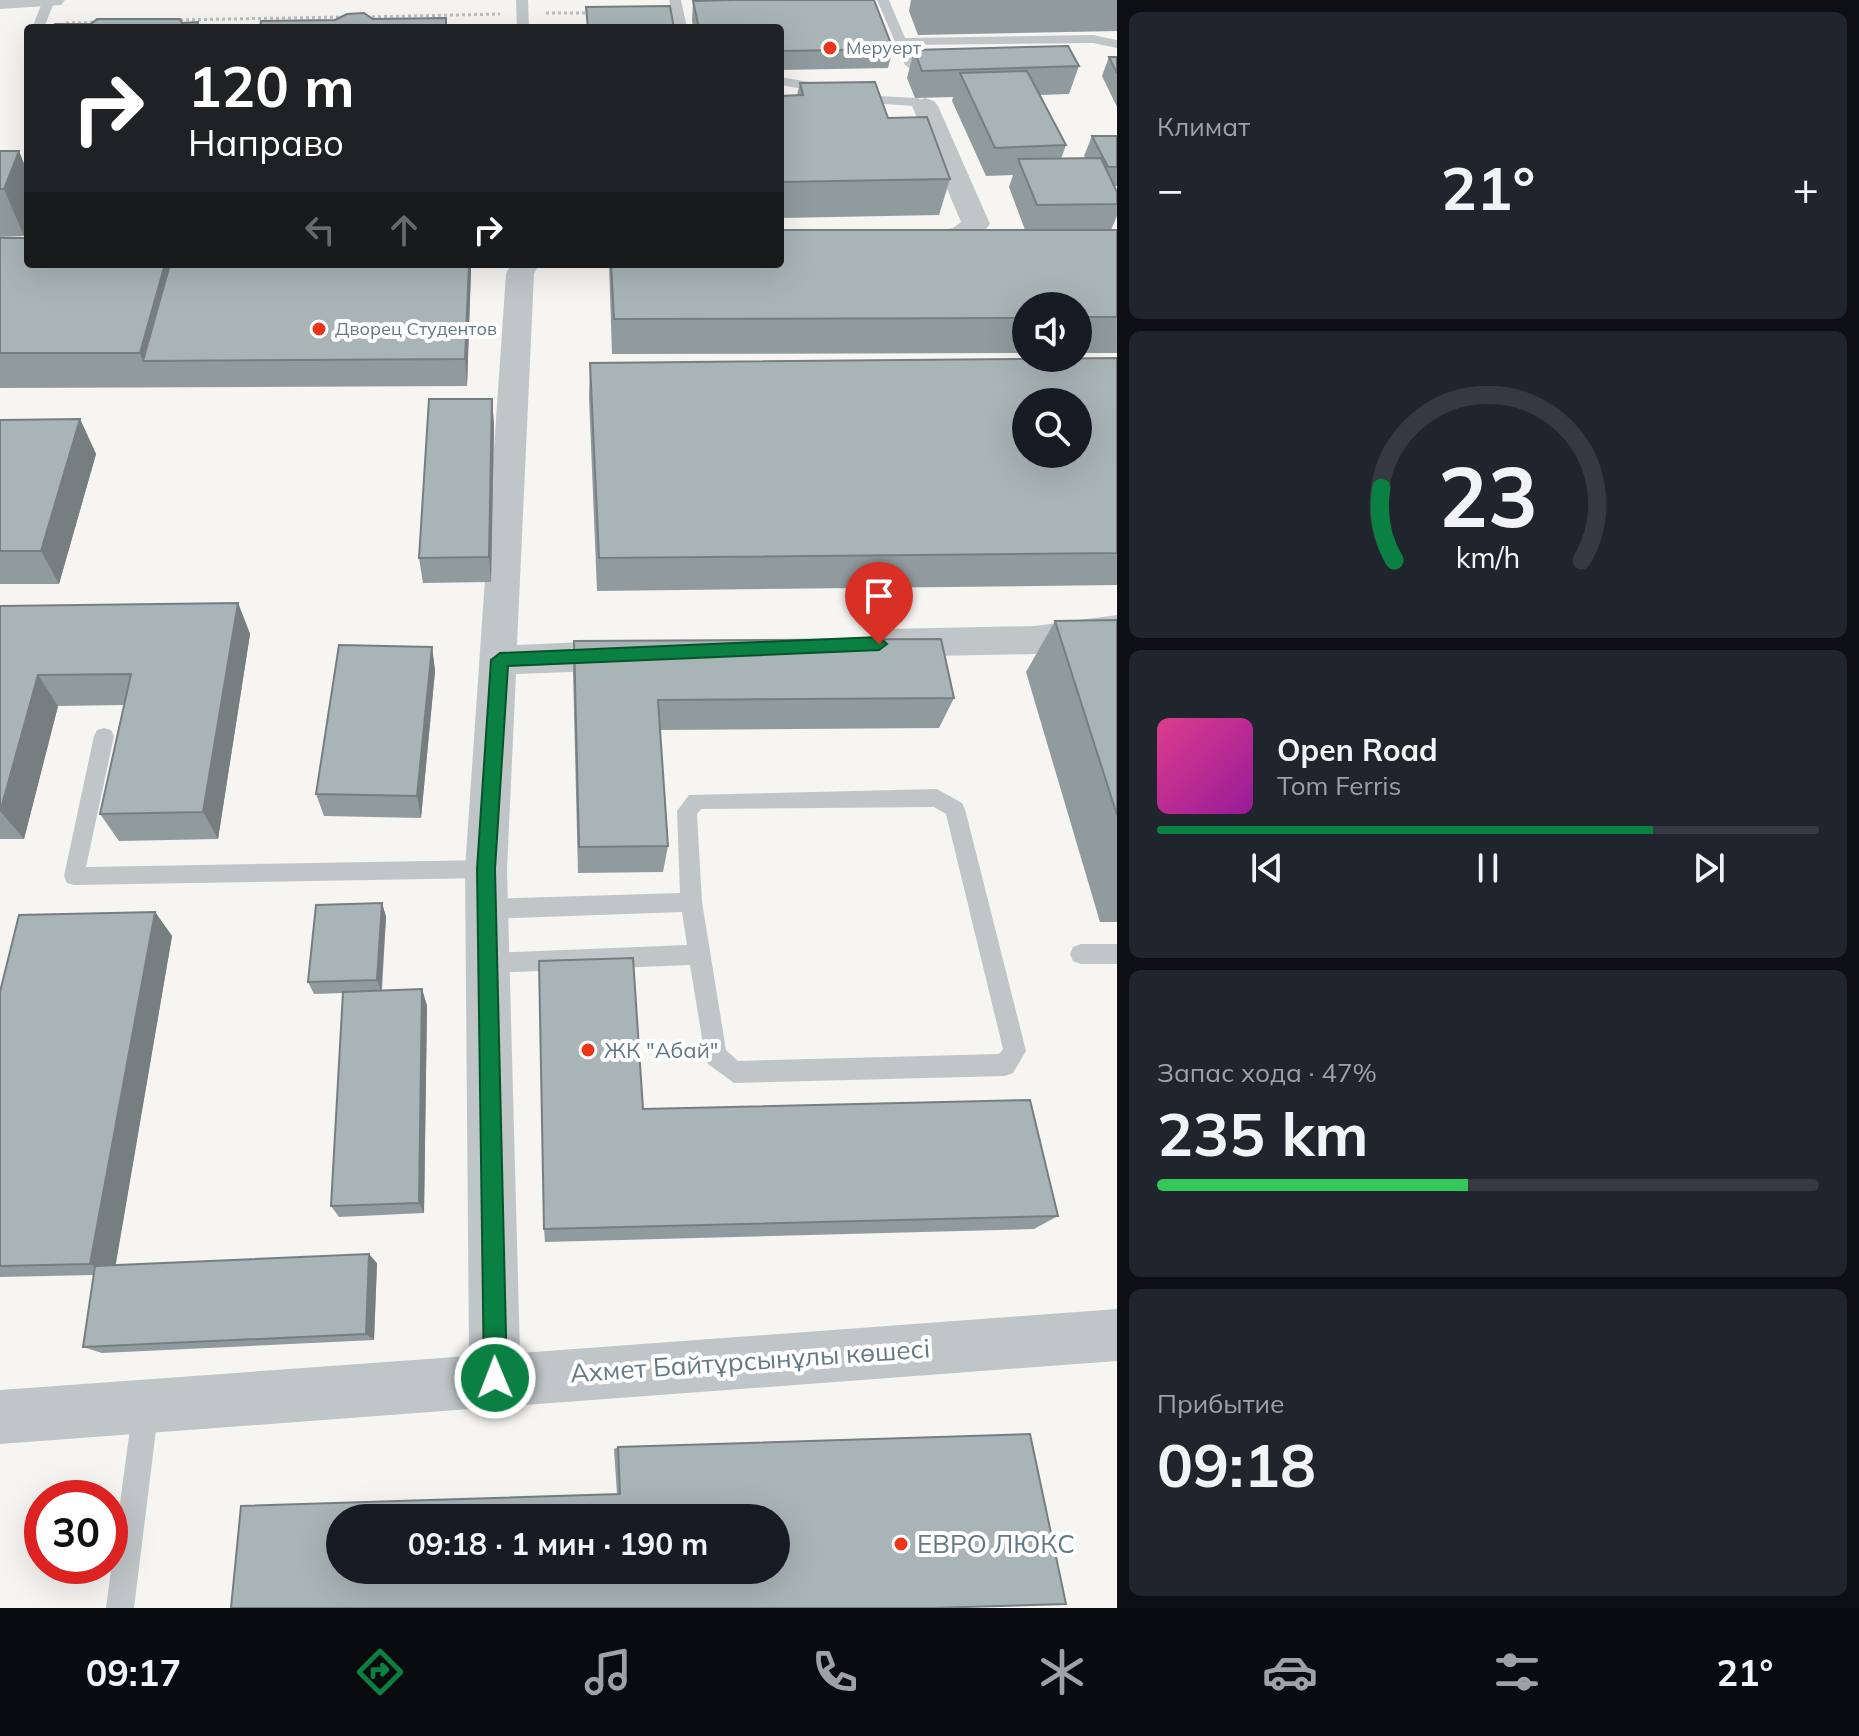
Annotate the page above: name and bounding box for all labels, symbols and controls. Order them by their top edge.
place label: Меруерт [846,36,922,59]
marker: Меруерт [821,39,839,57]
text: 120 m [188,51,355,121]
icon: right [56,56,160,160]
text: Климат [1157,110,1250,143]
text: Направо [188,120,344,165]
text: 21° [1441,150,1535,225]
text: − [1157,161,1183,216]
text: + [1793,161,1819,216]
icon: left [298,208,342,252]
icon: ahead [382,208,426,252]
icon: right [466,208,510,252]
map controls [1012,292,1092,468]
button: sound [1012,292,1092,372]
place label: Дворец Студентов [335,317,497,340]
marker: Дворец Студентов [310,320,328,338]
button: search [1012,388,1092,468]
text: 23 [1438,442,1538,547]
text: km/h [1456,539,1520,575]
pin [845,562,913,644]
icon: arrive [857,574,901,618]
text: Open Road [1277,731,1438,769]
text: Tom Ferris [1277,769,1401,802]
icon: previous [1245,846,1289,890]
icon: pause [1466,846,1510,890]
icon: next [1687,846,1731,890]
place label: ЖК "Абай" [604,1036,718,1064]
marker: ЖК "Абай" [579,1041,597,1059]
text: Запас хода · 47% [1157,1056,1377,1089]
text: 235 km [1157,1096,1369,1171]
street label: Ахмет Байтұрсынұлы көшесі [569,1331,931,1390]
position arrow [453,1336,537,1420]
text: Прибытие [1157,1387,1284,1420]
text: 09:18 [1157,1427,1316,1502]
speed limit sign: 30 [24,1480,128,1584]
text: 09:18 · 1 мин · 190 m [408,1525,708,1563]
place label: ЕВРО ЛЮКС [917,1527,1075,1560]
marker: ЕВРО ЛЮКС [892,1535,910,1553]
icon: directions [352,1644,408,1700]
icon: music [580,1644,636,1700]
icon: phone [807,1644,863,1700]
icon: climate [1034,1644,1090,1700]
icon: car [1262,1644,1318,1700]
icon: filters [1489,1644,1545,1700]
text: 09:17 [86,1650,181,1695]
text: 21° [1716,1650,1773,1695]

